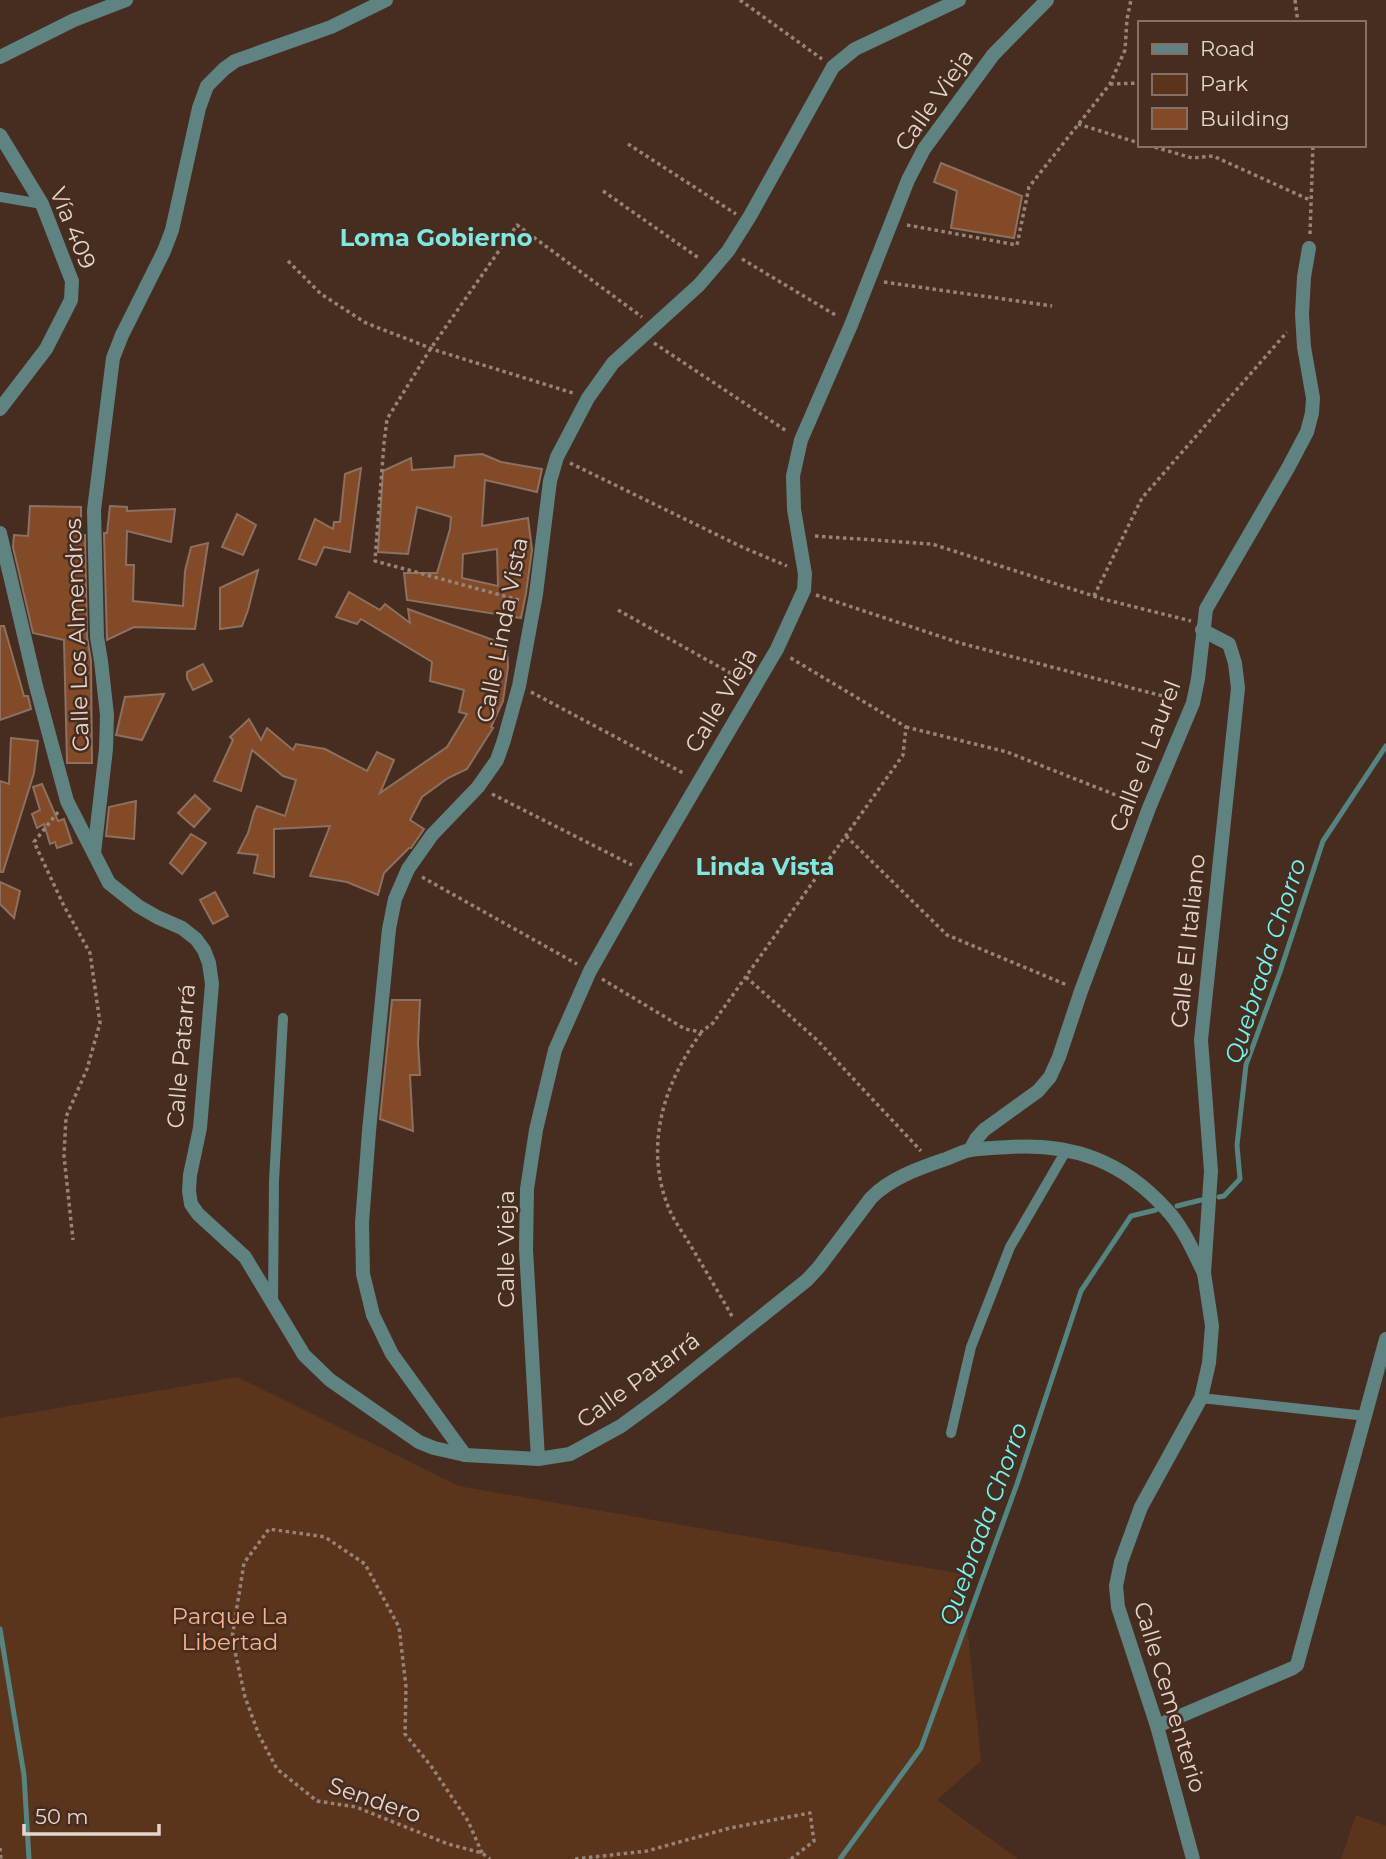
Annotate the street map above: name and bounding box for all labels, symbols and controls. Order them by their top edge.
legend [1138,21,1365,147]
text: Road [1200,36,1255,61]
street label: Calle Vieja [889,44,979,156]
text: Park [1200,71,1248,96]
text: Building [1200,106,1290,131]
street label: Vía 409 [44,183,102,273]
district label: Loma Gobierno [340,223,532,252]
street label: Calle Los Almendros [59,518,95,752]
street label: Calle Linda Vista [470,535,534,725]
street label: Calle Vieja [679,642,763,758]
street label: Calle el Laurel [1103,676,1187,836]
district label: Linda Vista [695,852,835,881]
street label: Calle El Italiano [1165,853,1211,1029]
water label: Quebrada Chorro [1218,855,1312,1067]
street label: Calle Patarrá [161,983,201,1129]
street label: Calle Vieja [492,1190,520,1308]
street label: Calle Patarrá [571,1326,705,1434]
water label: Quebrada Chorro [933,1419,1033,1629]
street label: Calle Cementerio [1128,1598,1212,1796]
park label: Parque La Libertad [172,1602,288,1656]
street label: Sendero [325,1771,425,1829]
scale bar [24,1792,159,1836]
text: 50 m [35,1804,89,1829]

